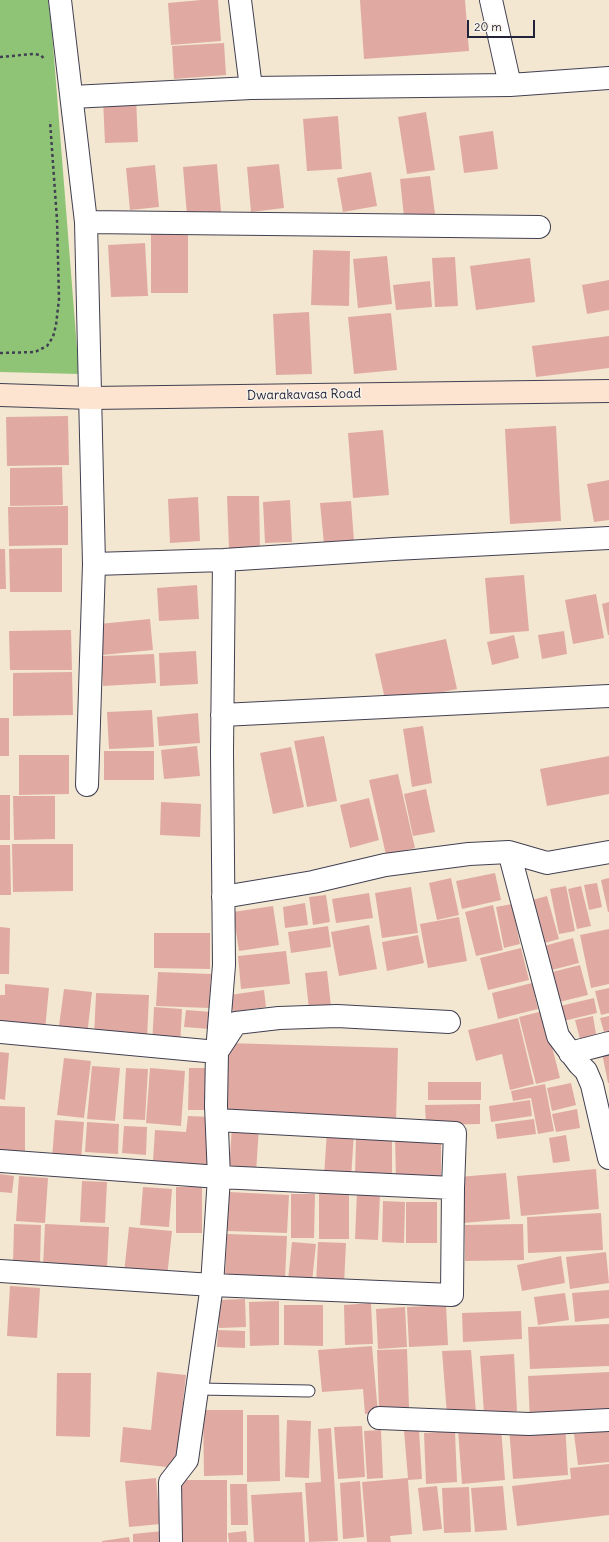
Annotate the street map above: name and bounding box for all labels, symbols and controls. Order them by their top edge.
scale bar [469,12,537,38]
text: 20 m [474,19,502,34]
street label: Dwarakavasa Road [247,386,361,404]

